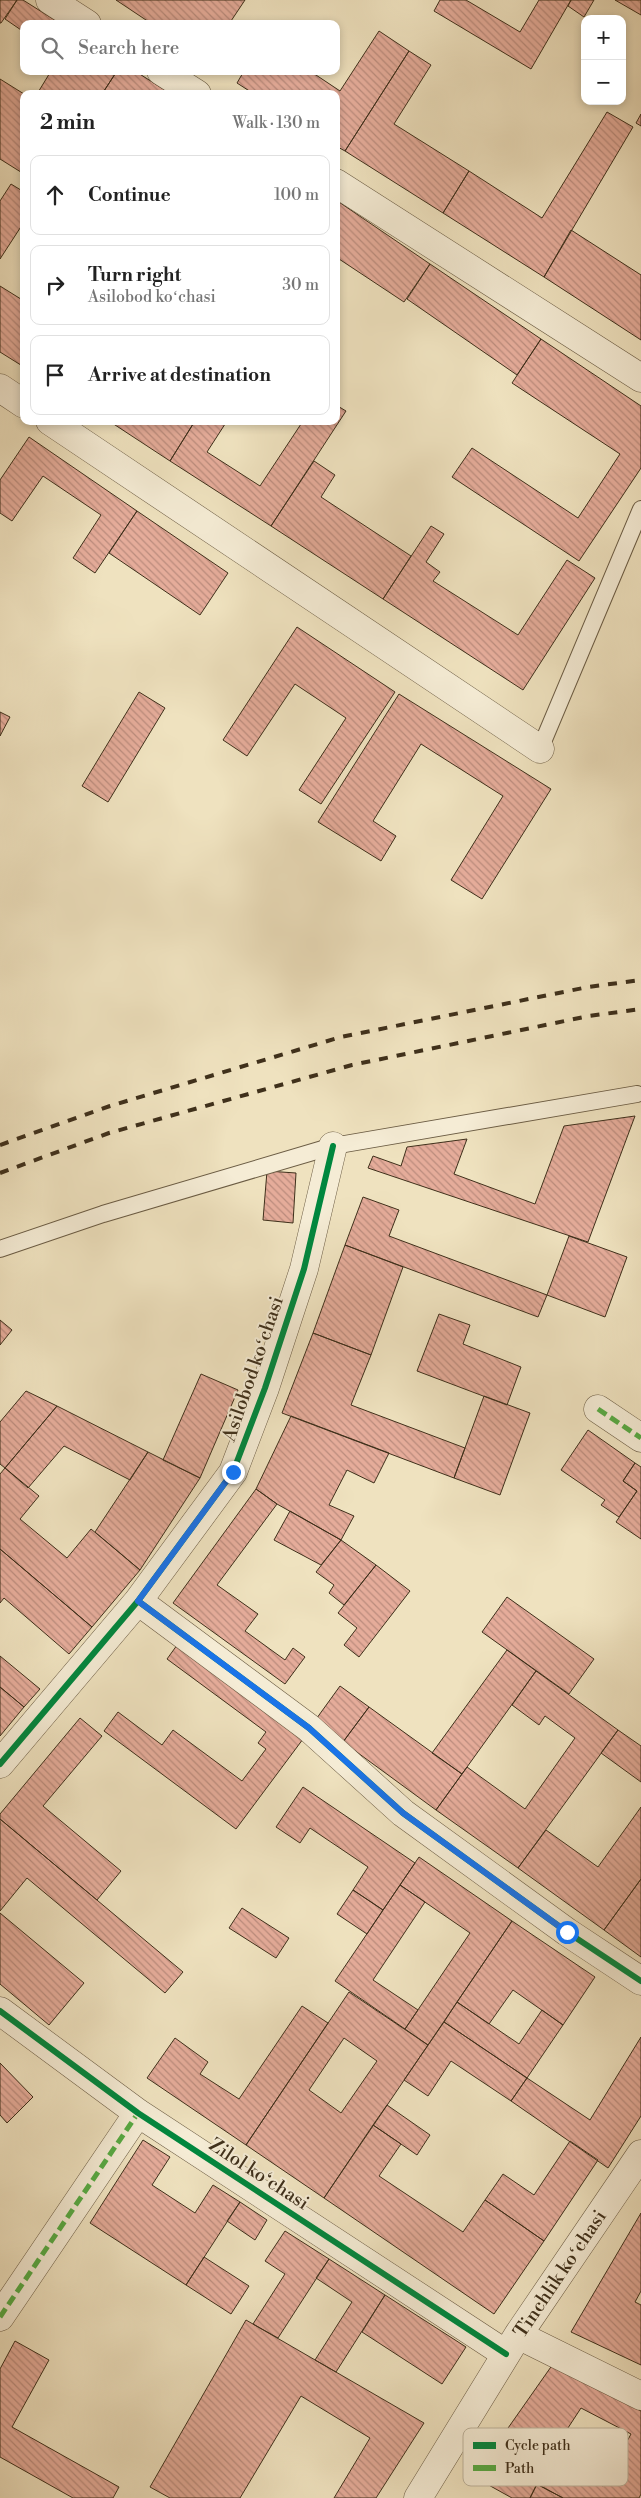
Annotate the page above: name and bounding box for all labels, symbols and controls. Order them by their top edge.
map controls [581,15,626,105]
button: + [581,15,626,60]
search box [20,20,340,75]
icon: search [38,34,66,62]
text: Search here [78,36,179,60]
button: − [581,60,626,105]
text: 2 min [40,110,95,136]
text: Walk · 130 m [232,113,320,133]
icon: ahead [41,181,69,209]
text: Continue [88,183,171,207]
text: 100 m [274,185,319,205]
text: Turn right [88,263,181,287]
icon: right [41,271,69,299]
text: 30 m [282,275,319,295]
text: Asilobod koʻchasi [88,287,216,307]
icon: arrive [41,361,69,389]
text: Arrive at destination [88,363,271,387]
street label: Asilobod koʻchasi [217,1293,289,1446]
route end [222,1461,245,1484]
route start [556,1921,579,1944]
street label: Zilol ko‘chasi [204,2133,314,2215]
street label: Tinchlik koʻchasi [508,2206,612,2342]
legend [463,2428,628,2486]
text: Cycle path [505,2437,571,2455]
text: Path [505,2460,535,2478]

